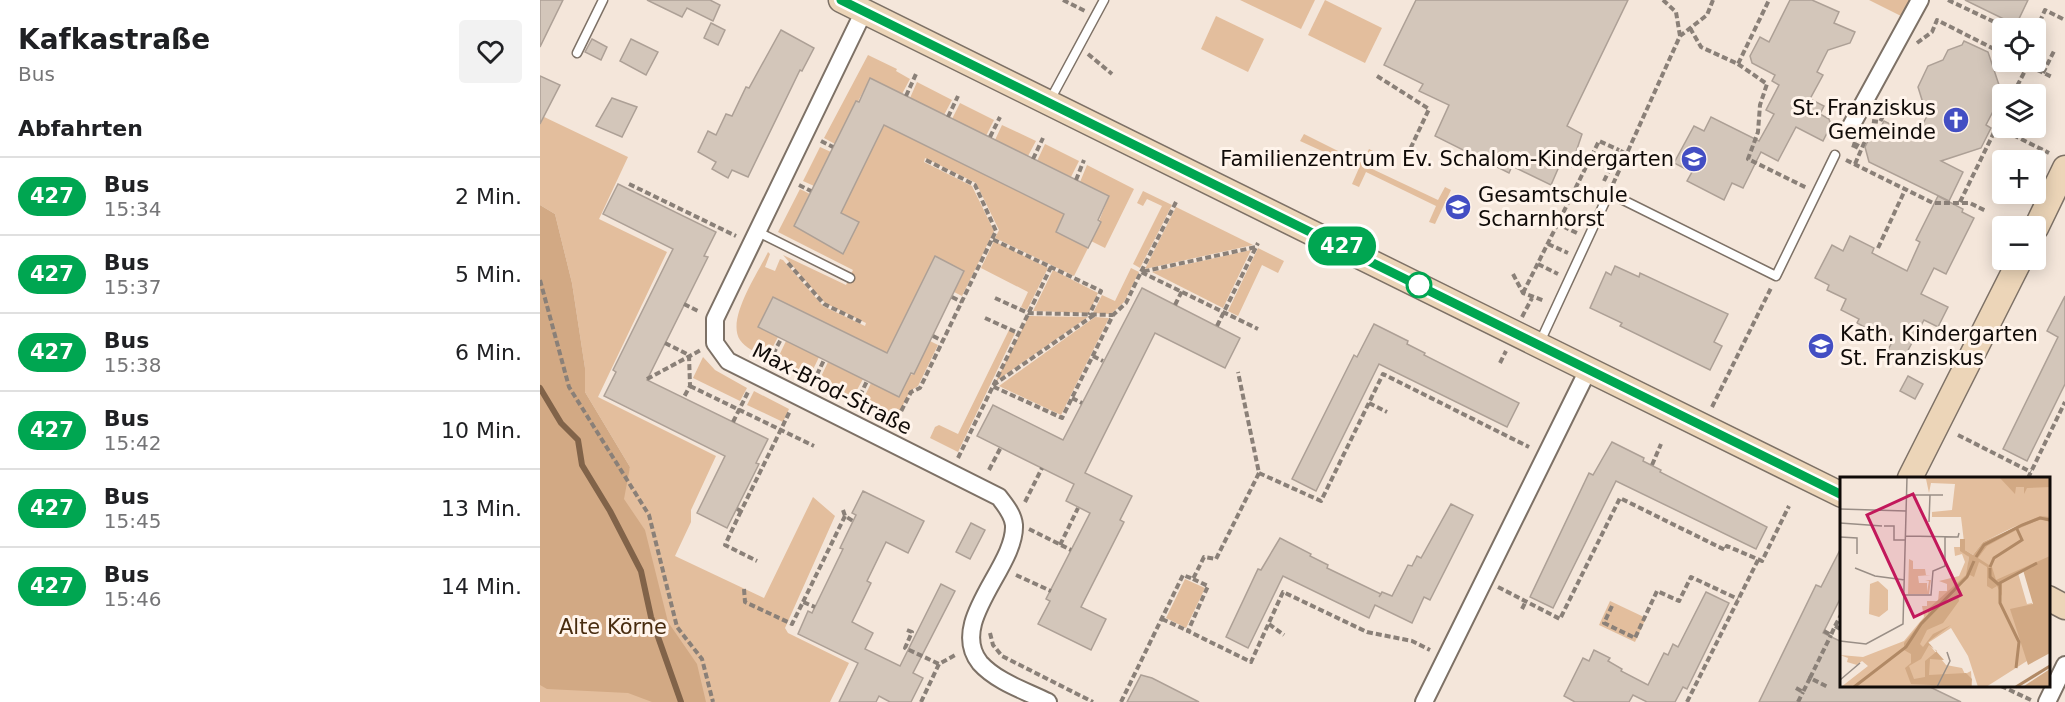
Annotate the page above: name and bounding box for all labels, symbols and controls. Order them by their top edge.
map controls [1992,18,2046,270]
button: locate [1992,18,2046,72]
button: heart [459,20,522,83]
text: Kafkastraße [18,23,210,56]
text: Bus [18,62,55,86]
button: layers [1992,84,2046,138]
place label: St. Franziskus Gemeinde [1792,96,1936,144]
church icon: St. Franziskus Gemeinde [1941,105,1971,135]
text: Abfahrten [18,116,143,141]
school or university icon: Familienzentrum Ev. Schalom-Kindergarten [1679,144,1709,174]
place label: Familienzentrum Ev. Schalom-Kindergarten [1220,147,1674,171]
button: + [1992,150,2046,204]
text: Bus [104,172,149,197]
place label: Gesamtschule Scharnhorst [1478,183,1628,231]
text: 427 [30,184,74,208]
text: 2 Min. [455,184,522,209]
school or university icon: Gesamtschule Scharnhorst [1443,192,1473,222]
text: 15:34 [104,197,161,221]
button: − [1992,216,2046,270]
line badge: 427 [1308,226,1376,266]
text: 427 [1320,234,1364,258]
text: Bus [104,250,149,275]
text: 427 [30,262,74,286]
text: 5 Min. [455,262,522,287]
unlabelled marker [1406,272,1432,298]
text: 15:37 [104,275,161,299]
place label: Kath. Kindergarten St. Franziskus [1840,322,2038,370]
text: Bus [104,328,149,353]
school or university icon: Kath. Kindergarten St. Franziskus [1806,331,1836,361]
street label: Max-Brod-Straße [748,338,916,440]
text: 427 [30,340,74,364]
text: 6 Min. [455,340,522,365]
text: 15:38 [104,353,161,377]
text: Bus [104,406,149,431]
text: 427 [30,418,74,442]
text: 10 Min. [441,418,522,443]
text: 15:42 [104,431,161,455]
inset map [1840,477,2050,687]
text: Bus [104,484,149,509]
text: 427 [30,496,74,520]
text: 13 Min. [441,496,522,521]
text: 15:45 [104,509,161,533]
text: Bus [104,562,149,587]
text: 427 [30,574,74,598]
text: 14 Min. [441,574,522,599]
text: 15:46 [104,587,161,611]
park label: Alte Körne [559,615,667,639]

